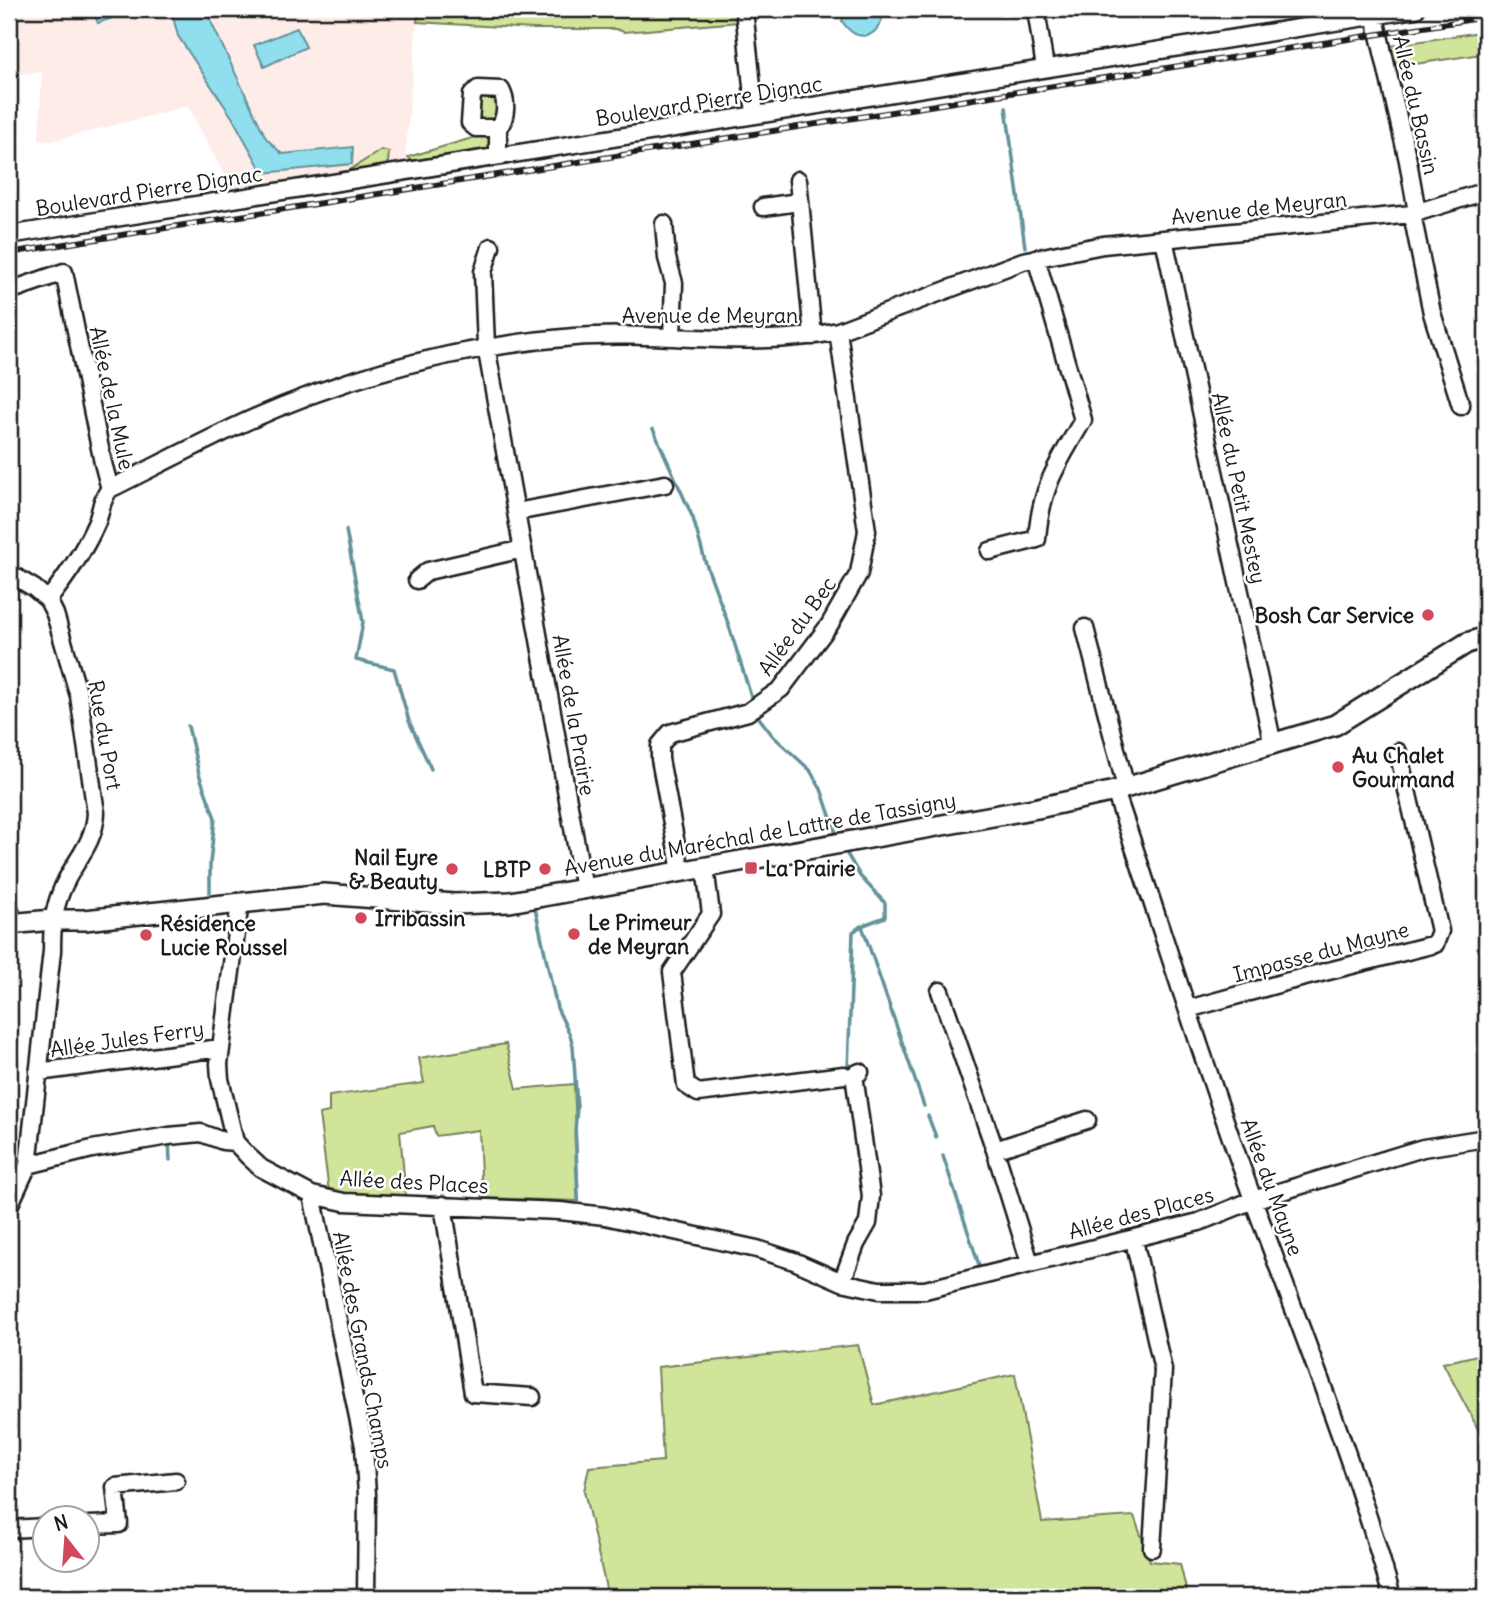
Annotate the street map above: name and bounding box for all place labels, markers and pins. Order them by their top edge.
place label: Bosh Car Service [1254,602,1414,629]
marker: Bosh Car Service [1420,607,1436,623]
place label: Au Chalet Gourmand [1352,742,1455,793]
marker: Au Chalet Gourmand [1330,759,1346,775]
place label: Nail Eyre & Beauty [349,844,438,895]
place label: La Prairie [765,855,856,882]
place label: LBTP [483,856,531,883]
marker: La Prairie [743,860,759,876]
marker: Nail Eyre & Beauty [444,861,460,877]
marker: LBTP [537,861,553,877]
place label: Irribassin [375,905,465,932]
place label: Le Primeur de Meyran [588,909,692,960]
place label: Résidence Lucie Roussel [160,910,287,961]
marker: Irribassin [353,910,369,926]
marker: Le Primeur de Meyran [566,926,582,942]
marker: Résidence Lucie Roussel [138,927,154,943]

